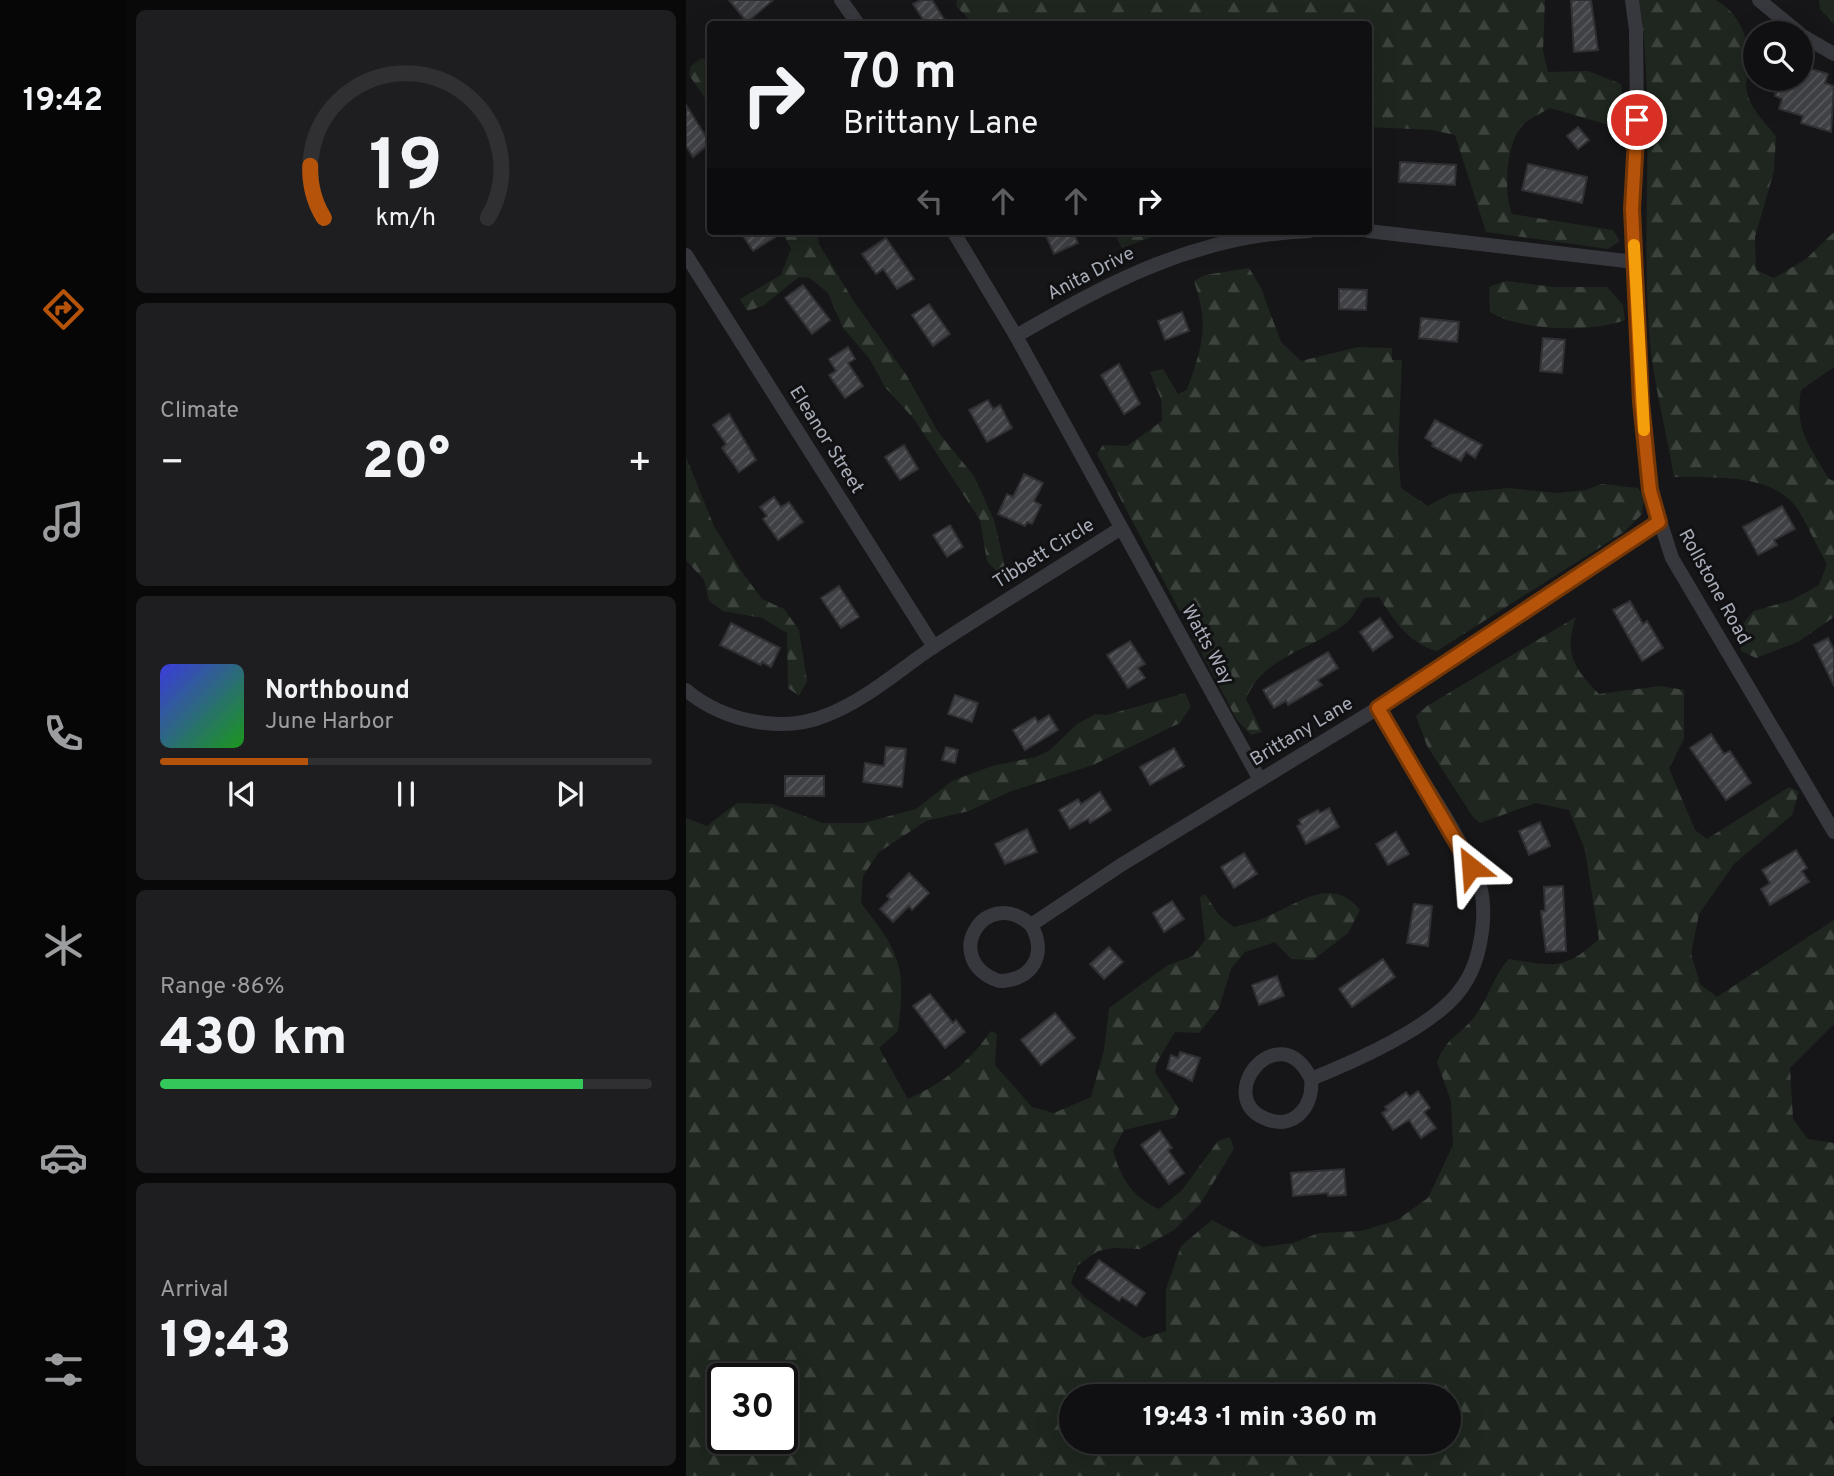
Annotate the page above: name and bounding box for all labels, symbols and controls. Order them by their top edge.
map controls [1743,21,1813,91]
button: search [1743,21,1813,91]
text: 70 m [843,44,957,106]
icon: right [728,49,819,140]
text: 19:42 [23,82,103,122]
pin [1607,90,1667,150]
icon: arrive [1618,101,1656,139]
text: Brittany Lane [843,105,1038,145]
text: 19 [369,124,443,216]
icon: left [911,182,949,220]
icon: ahead [984,182,1022,220]
icon: ahead [1057,182,1095,220]
icon: right [1130,182,1168,220]
text: km/h [376,202,436,234]
street label: Anita Drive [1043,242,1139,306]
icon: directions [39,285,88,334]
street label: Eleanor Street [783,382,869,498]
text: Climate [160,397,239,426]
text: 20° [362,431,450,497]
text: − [160,440,185,489]
text: + [627,440,652,489]
icon: music [39,497,88,546]
street label: Tibbett Circle [989,513,1099,595]
street label: Rollstone Road [1672,525,1756,649]
street label: Watts Way [1175,601,1239,689]
text: Northbound [265,675,410,708]
street label: Brittany Lane [1246,692,1358,772]
text: June Harbor [265,708,393,737]
icon: phone [39,709,88,758]
icon: previous [223,775,261,813]
icon: pause [387,775,425,813]
icon: next [551,775,589,813]
position arrow [1434,830,1508,904]
icon: climate [39,921,88,970]
text: Range · 86% [160,973,285,1002]
text: 430 km [160,1007,347,1073]
icon: car [39,1133,88,1182]
text: Arrival [160,1276,229,1305]
text: 19:43 [160,1310,291,1376]
icon: filters [39,1345,88,1394]
speed limit sign: 30 [707,1363,798,1454]
text: 19:43 · 1 min · 360 m [1143,1402,1377,1435]

